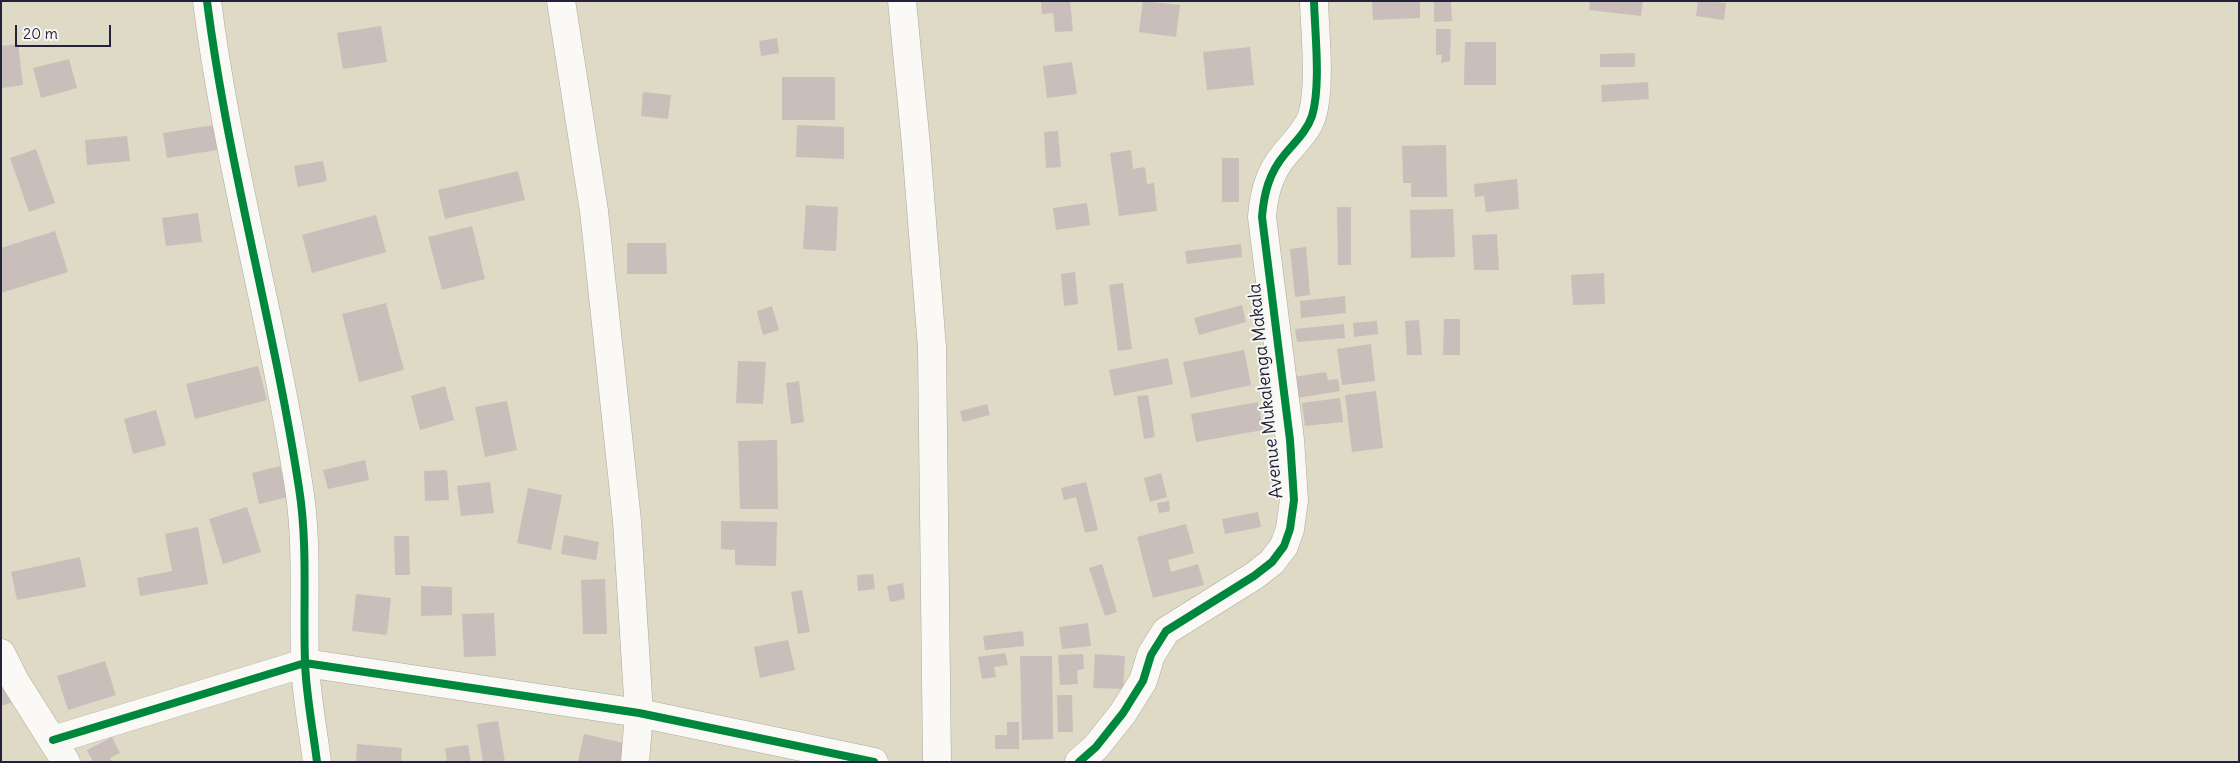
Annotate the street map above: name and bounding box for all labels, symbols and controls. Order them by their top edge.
scale bar [18,15,114,47]
text: 20 m [23,24,58,43]
street label: Avenue Mukalenga Makala [1244,282,1288,500]

